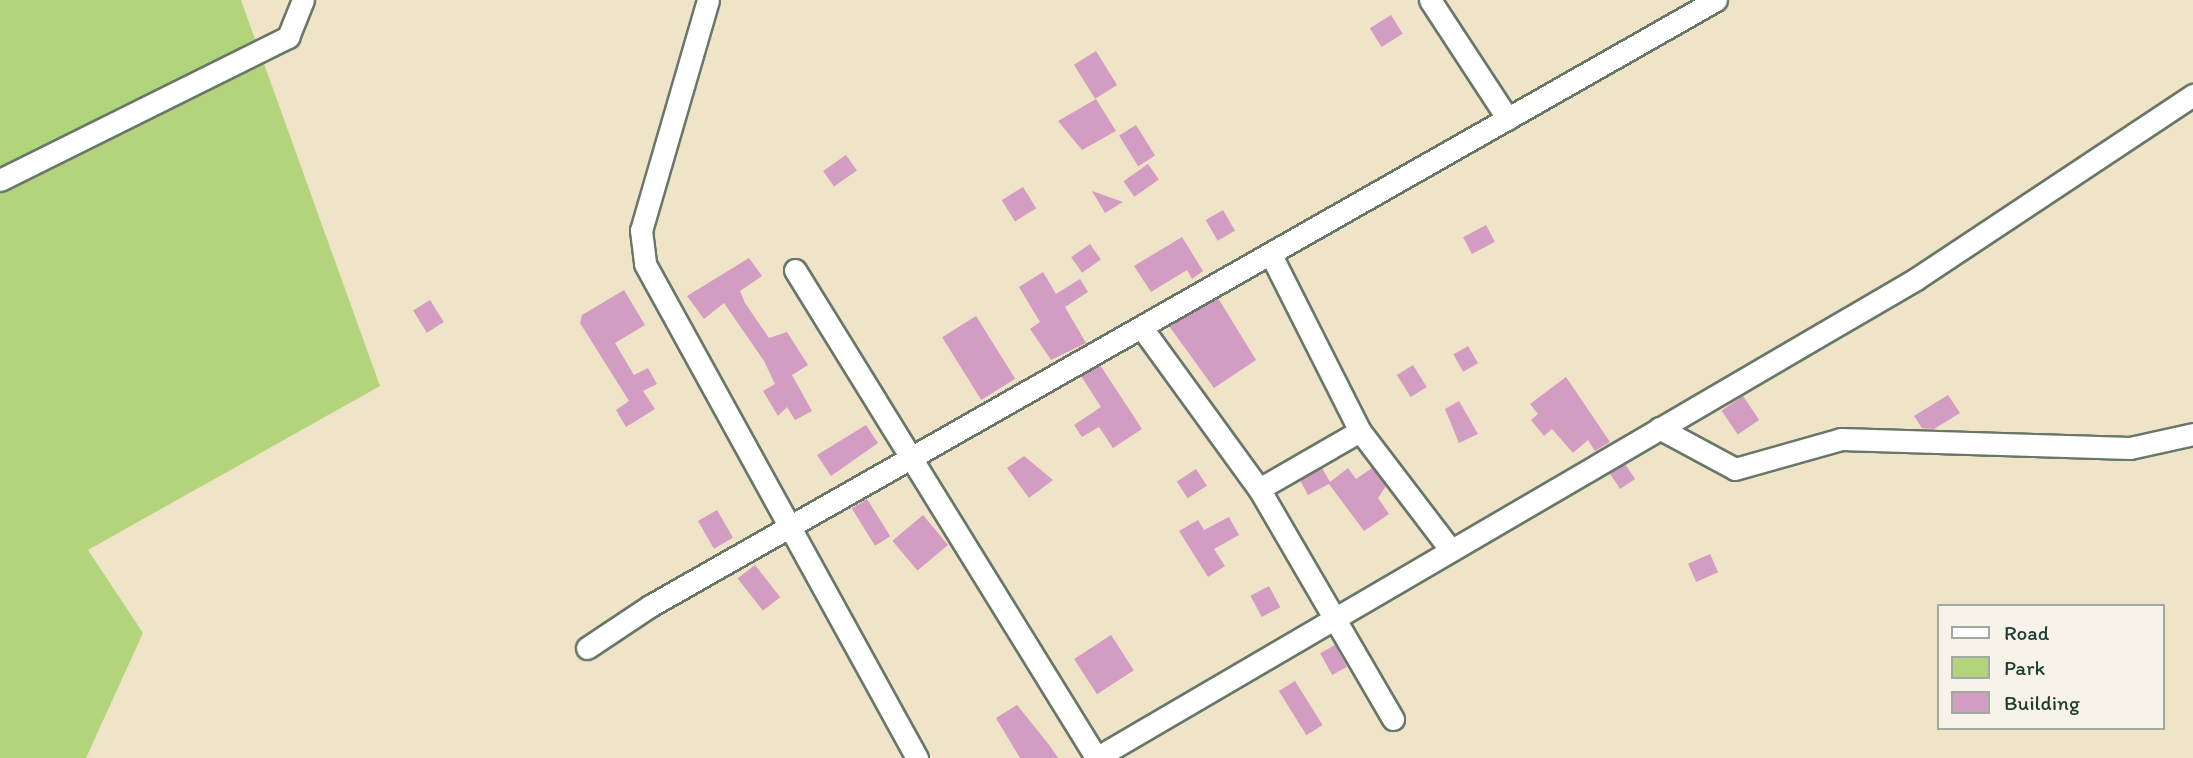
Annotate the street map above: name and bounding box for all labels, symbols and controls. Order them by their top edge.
legend [1938,604,2165,730]
text: Road [2004,620,2049,645]
text: Park [2004,655,2045,680]
text: Building [2004,690,2080,715]

